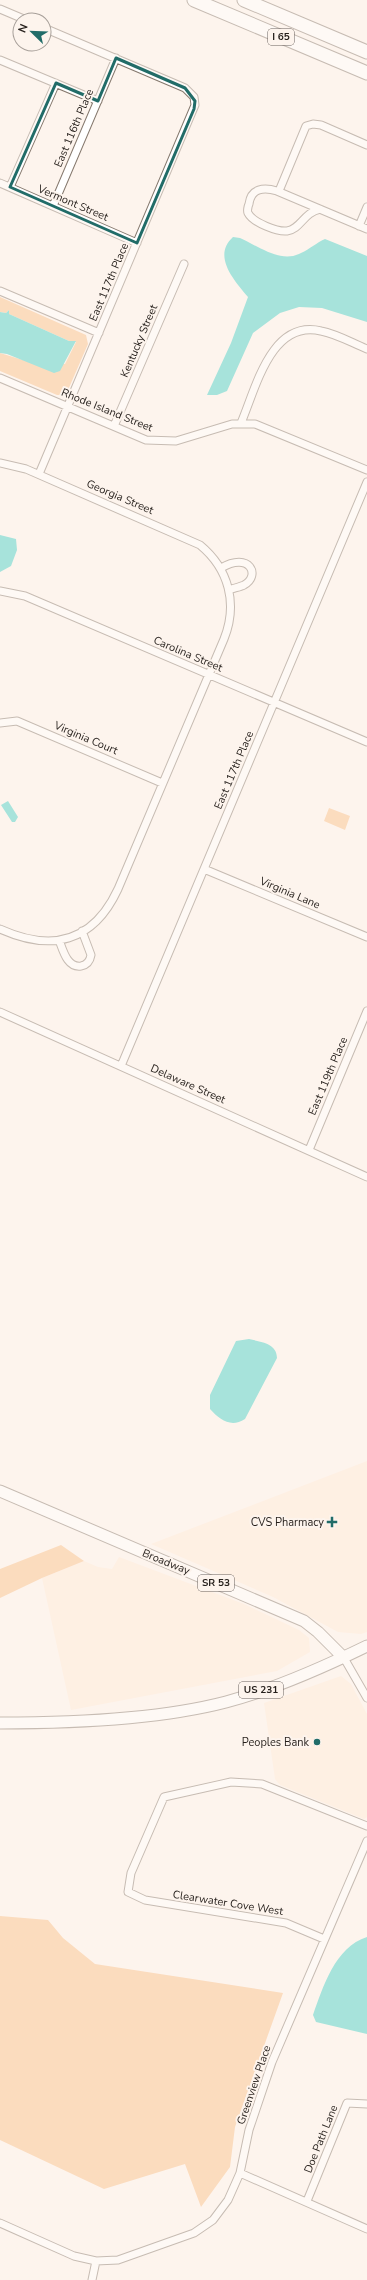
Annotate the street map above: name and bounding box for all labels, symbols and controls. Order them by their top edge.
north arrow [12,12,52,52]
text: N [15,22,32,35]
road number: I 65 [268,29,294,45]
street label: East 116th Place [51,86,97,169]
street label: Vermont Street [35,181,111,225]
street label: East 117th Place [86,240,132,323]
street label: Kentucky Street [117,302,161,380]
street label: Rhode Island Street [59,385,155,435]
street label: Georgia Street [84,476,156,518]
street label: Carolina Street [151,633,225,675]
street label: Virginia Court [51,717,120,758]
street label: East 117th Place [211,728,257,811]
street label: Virginia Lane [257,873,323,913]
street label: East 119th Place [305,1034,351,1117]
street label: Delaware Street [148,1061,228,1107]
place label: CVS Pharmacy [251,1515,324,1530]
marker: CVS Pharmacy [327,1517,337,1527]
street label: Broadway [140,1546,192,1578]
road number: SR 53 [198,1575,234,1591]
road number: US 231 [239,1682,283,1698]
place label: Peoples Bank [242,1735,309,1750]
marker: Peoples Bank [312,1737,322,1747]
street label: Clearwater Cove West [172,1887,284,1919]
street label: Greenview Place [233,2043,275,2127]
street label: Doe Path Lane [300,2103,342,2175]

